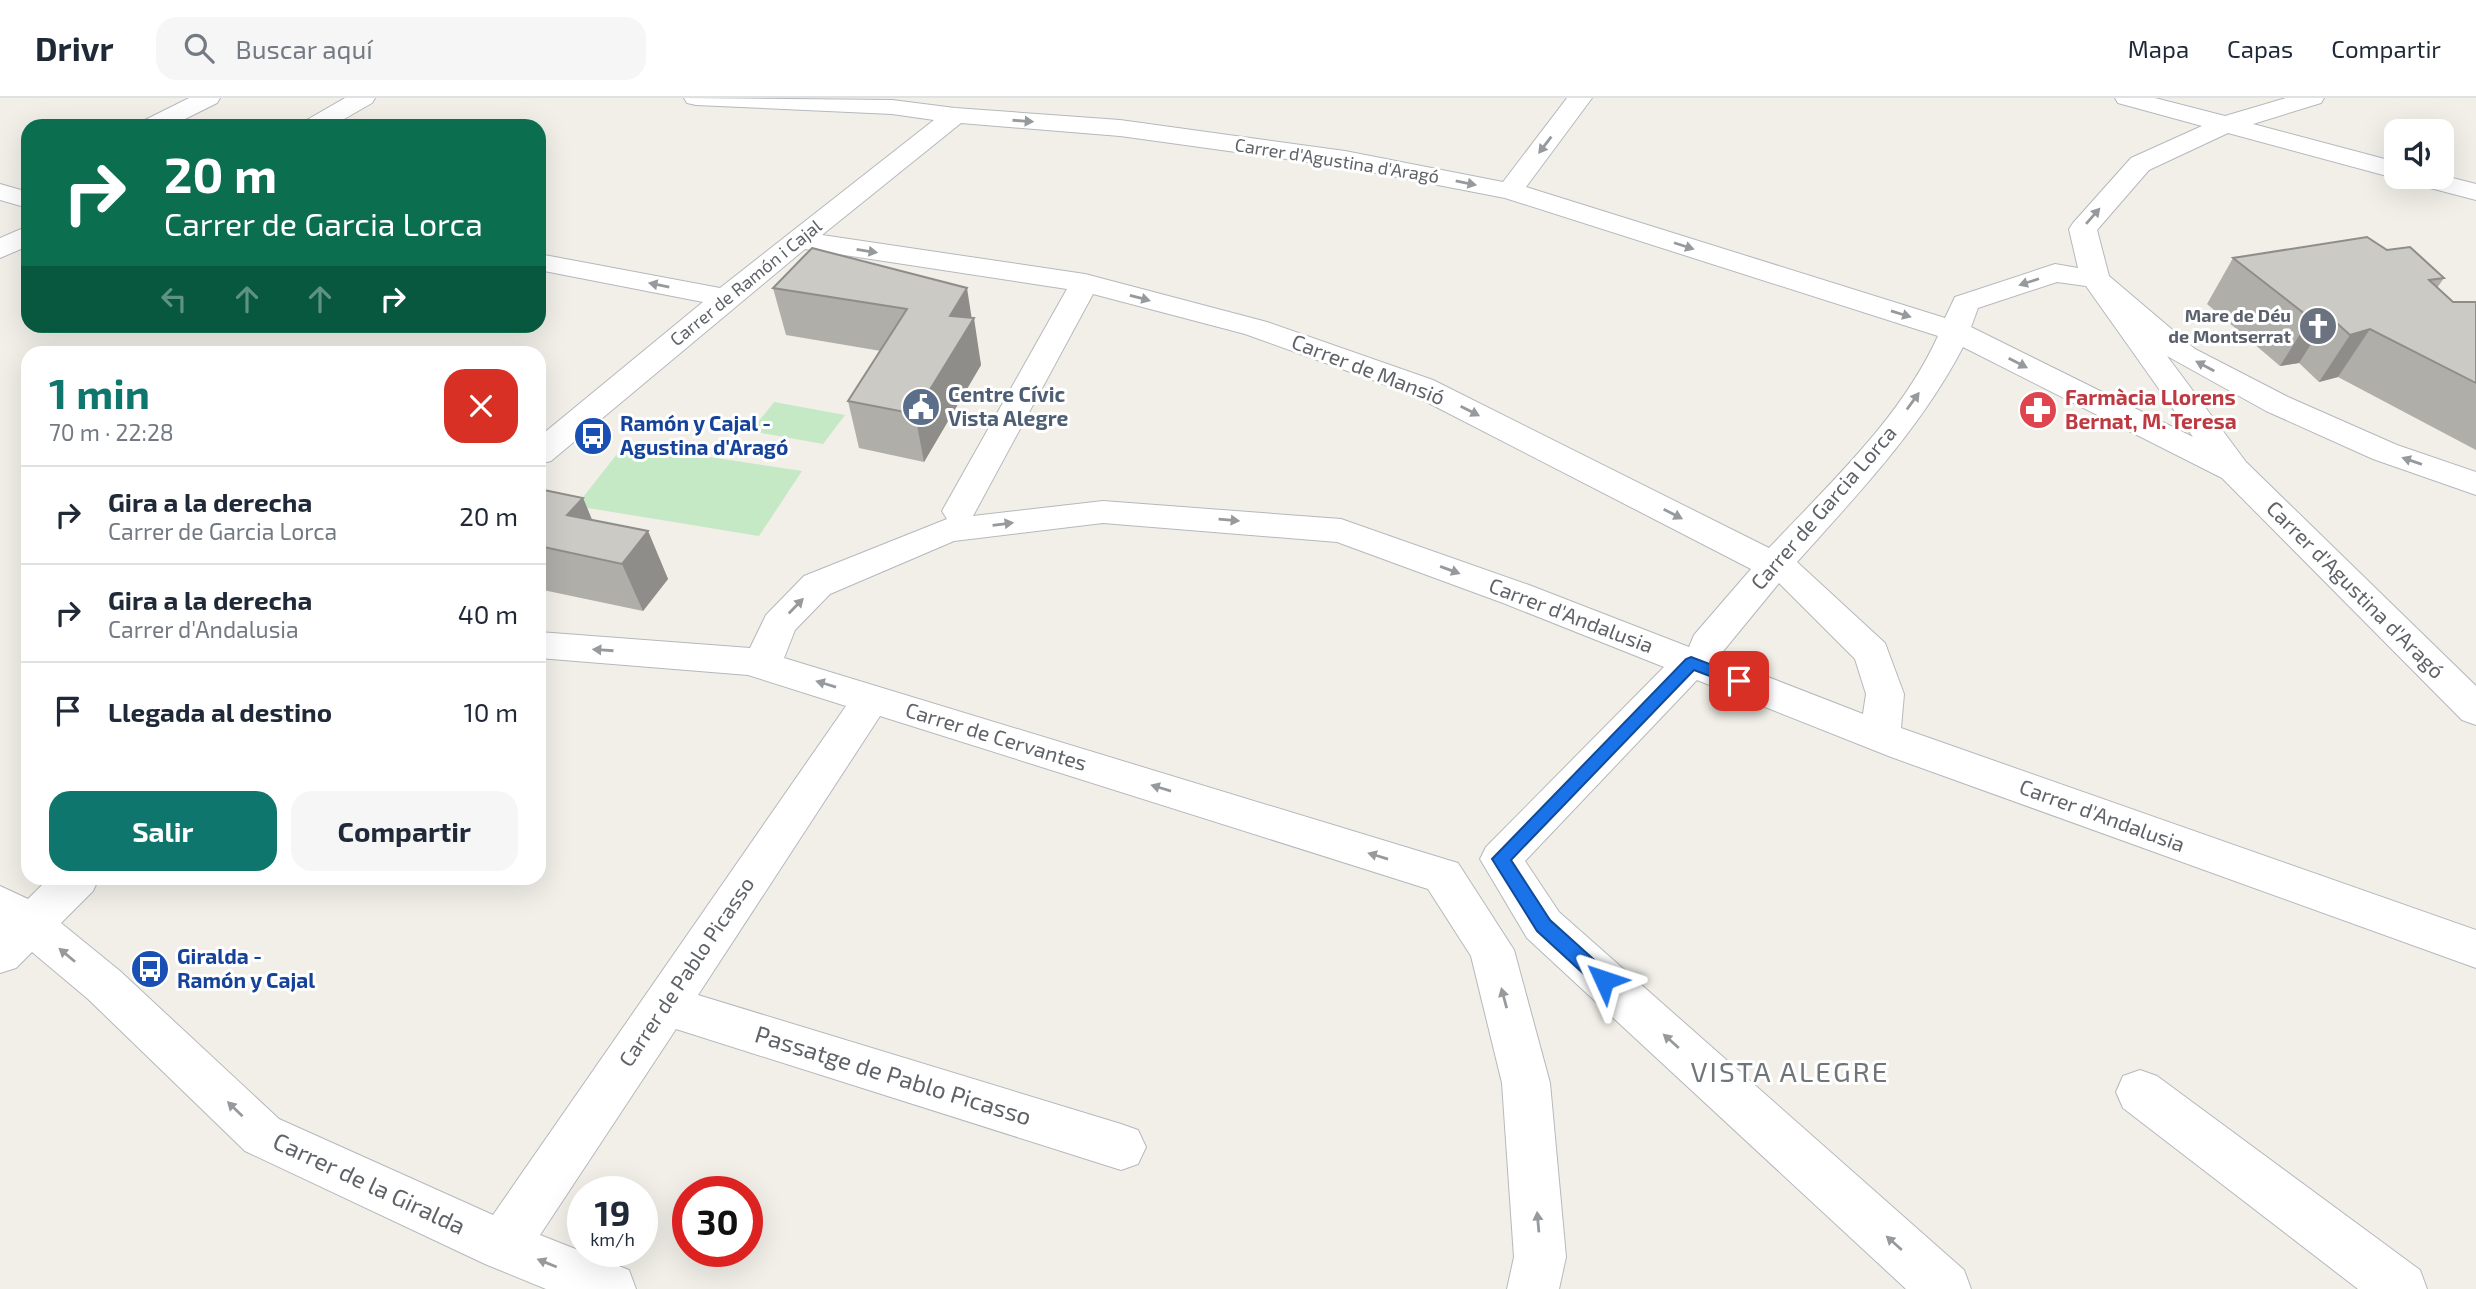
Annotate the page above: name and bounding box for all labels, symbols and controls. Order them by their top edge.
search box [156,17,646,80]
text: Drivr [35,28,114,68]
icon: search [180,29,218,67]
text: Buscar aquí [236,33,373,64]
text: Mapa [2128,34,2189,63]
text: Capas [2227,34,2293,63]
text: Compartir [2331,34,2441,63]
one-way arrow [1012,116,1034,127]
map controls [2384,119,2454,189]
button: sound [2384,119,2454,189]
street label: Carrer d'Agustina d'Aragó [1233,133,1441,187]
one-way arrow [1538,136,1552,154]
text: 20 m [164,144,277,203]
icon: right [49,147,140,238]
one-way arrow [1455,177,1477,188]
text: Carrer de Garcia Lorca [164,204,483,242]
one-way arrow [2085,208,2101,225]
street label: Carrer de Ramón i Cajal [665,214,826,350]
one-way arrow [1674,242,1695,252]
one-way arrow [857,245,879,256]
one-way arrow [2018,277,2039,288]
one-way arrow [648,279,670,290]
icon: left [155,280,193,318]
icon: ahead [228,280,266,318]
icon: ahead [301,280,339,318]
icon: right [374,280,412,318]
one-way arrow [1129,293,1150,303]
place label: Mare de Déu de Montserrat [2168,304,2292,347]
church icon: Mare de Déu de Montserrat [2297,305,2339,347]
one-way arrow [1891,310,1912,320]
street label: Carrer de Mansió [1288,328,1449,409]
one-way arrow [2008,357,2028,368]
one-way arrow [2195,360,2215,372]
text: 1 min [49,367,150,417]
button: close [444,369,518,443]
place label: Centre Cívic Vista Alegre [948,381,1068,430]
place label: Farmàcia Llorens Bernat, M. Teresa [2065,384,2237,433]
public building icon: Centre Cívic Vista Alegre [900,386,942,428]
pharmacy icon: Farmàcia Llorens Bernat, M. Teresa [2017,389,2059,431]
one-way arrow [1906,392,1920,410]
one-way arrow [1460,406,1480,417]
place label: Ramón y Cajal - Agustina d'Aragó [620,410,788,459]
bus stop icon: Ramón y Cajal - Agustina d'Aragó [572,415,614,457]
text: 70 m · 22:28 [49,418,174,446]
street label: Carrer de Garcia Lorca [1745,420,1901,594]
one-way arrow [2401,455,2422,466]
text: Gira a la derecha [108,486,312,517]
street label: Carrer d'Agustina d'Aragó [2262,495,2450,683]
icon: right [49,496,87,534]
text: 20 m [459,500,518,531]
one-way arrow [1663,508,1683,519]
one-way arrow [1219,515,1241,526]
text: Carrer de Garcia Lorca [108,517,337,545]
one-way arrow [992,518,1014,529]
one-way arrow [1439,565,1460,576]
street label: Carrer d'Andalusia [1486,572,1657,657]
text: Gira a la derecha [108,584,312,615]
icon: right [49,594,87,632]
text: 40 m [458,598,518,629]
one-way arrow [787,598,804,615]
text: Carrer d'Andalusia [108,615,299,643]
one-way arrow [592,644,614,655]
pin [1709,651,1769,711]
icon: arrive [1720,662,1758,700]
one-way arrow [816,679,837,689]
icon: arrive [49,692,87,730]
text: Llegada al destino [108,696,332,727]
text: 10 m [463,696,518,727]
street label: Carrer de Cervantes [903,696,1090,775]
street label: Carrer d'Andalusia [2016,773,2189,856]
one-way arrow [1150,783,1171,793]
button: Salir [49,791,277,871]
button: Compartir [291,791,518,871]
one-way arrow [1367,850,1388,861]
street label: Carrer de Pablo Picasso [613,872,759,1071]
place label: Giralda - Ramón y Cajal [177,943,315,993]
position arrow [1567,943,1641,1017]
one-way arrow [59,948,76,963]
bus stop icon: Giralda - Ramón y Cajal [129,948,171,990]
one-way arrow [1498,986,1509,1008]
street label: Passatge de Pablo Picasso [752,1019,1035,1130]
one-way arrow [1662,1033,1680,1049]
district label: VISTA ALEGRE [1691,1054,1889,1088]
one-way arrow [227,1102,244,1118]
street label: Carrer de la Giralda [269,1125,470,1240]
speed limit sign: 30 [672,1176,763,1267]
text: 19 [595,1191,630,1233]
one-way arrow [1532,1211,1543,1233]
text: km/h [590,1228,635,1250]
one-way arrow [1885,1235,1903,1251]
one-way arrow [536,1258,557,1269]

